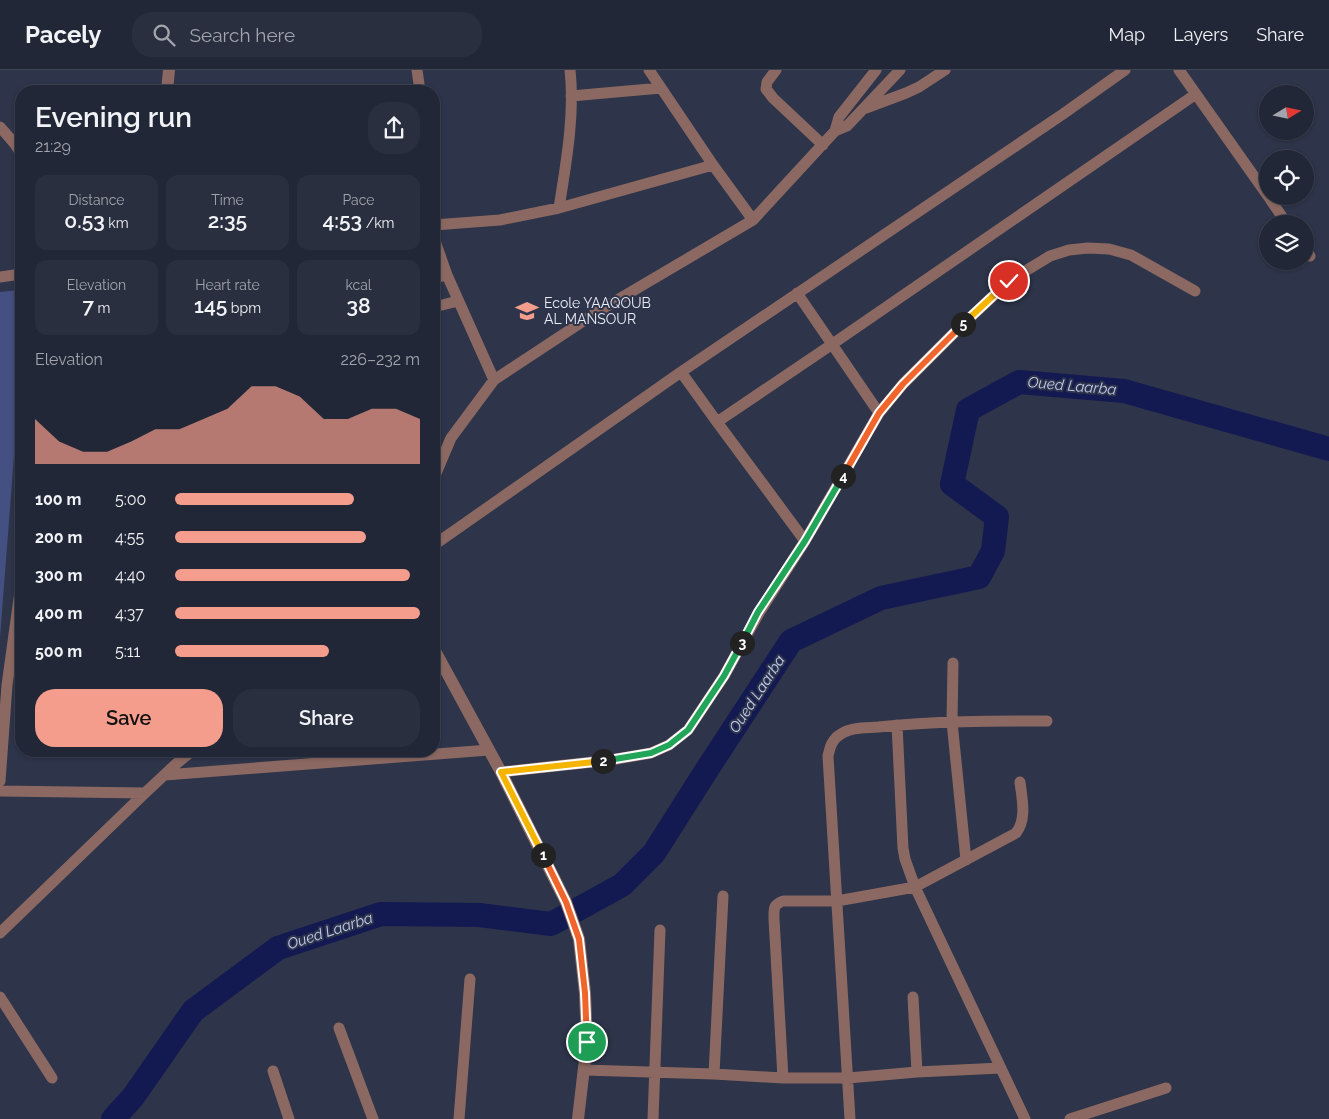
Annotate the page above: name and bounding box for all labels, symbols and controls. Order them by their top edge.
search box [132,12,482,57]
text: Pacely [25,20,102,49]
icon: search [150,21,178,49]
text: Search here [190,24,295,46]
text: Map [1109,24,1145,45]
text: Layers [1173,24,1228,45]
text: Share [1256,24,1304,45]
north arrow [1259,85,1314,140]
map controls [1259,85,1314,270]
text: Evening run [35,101,192,134]
button: share [368,102,420,154]
text: 21:29 [35,137,71,156]
button: locate [1259,150,1314,205]
text: Distance [68,192,125,208]
text: Time [211,192,244,208]
text: Pace [342,192,375,208]
text: 0.53 [64,208,105,233]
text: 2:35 [208,208,247,233]
text: 4:53 [323,208,362,233]
text: km [105,215,129,231]
text: /km [362,215,394,231]
button: layers [1259,215,1314,270]
pin [988,260,1030,302]
icon: check [995,267,1023,295]
text: Elevation [67,277,126,293]
text: Heart rate [195,277,260,293]
text: kcal [345,277,372,293]
text: 7 [83,293,94,318]
text: 145 [194,293,227,318]
text: 38 [346,293,371,318]
place label: Ecole YAAQOUB AL MANSOUR [544,295,651,327]
school or university icon: Ecole YAAQOUB AL MANSOUR [514,298,540,324]
text: m [94,300,110,316]
text: bpm [227,300,261,316]
pin: 5 [950,312,976,336]
text: 5 [960,316,967,332]
text: Elevation [35,350,103,369]
text: 226–232 m [341,350,420,369]
water label: Oued Laarba [1027,373,1117,399]
pin: 4 [830,464,856,488]
text: 4 [840,468,848,484]
text: 100 m [35,490,81,509]
text: 5:00 [115,490,146,509]
text: 200 m [35,528,82,547]
text: 4:55 [115,528,144,547]
text: 300 m [35,566,82,585]
text: 4:40 [115,566,145,585]
text: 400 m [35,604,83,623]
text: 4:37 [115,604,144,623]
pin: 3 [730,630,754,656]
text: 3 [739,635,746,651]
text: 500 m [35,642,82,661]
text: 5:11 [115,642,140,661]
water label: Oued Laarba [725,652,789,736]
button: Save [35,689,223,747]
button: Share [233,689,420,747]
pin: 2 [590,748,616,774]
text: 2 [600,753,607,769]
pin: 1 [530,842,556,868]
text: 1 [540,847,547,863]
water label: Oued Laarba [285,909,375,953]
pin [566,1021,608,1063]
icon: arrive [573,1028,601,1056]

